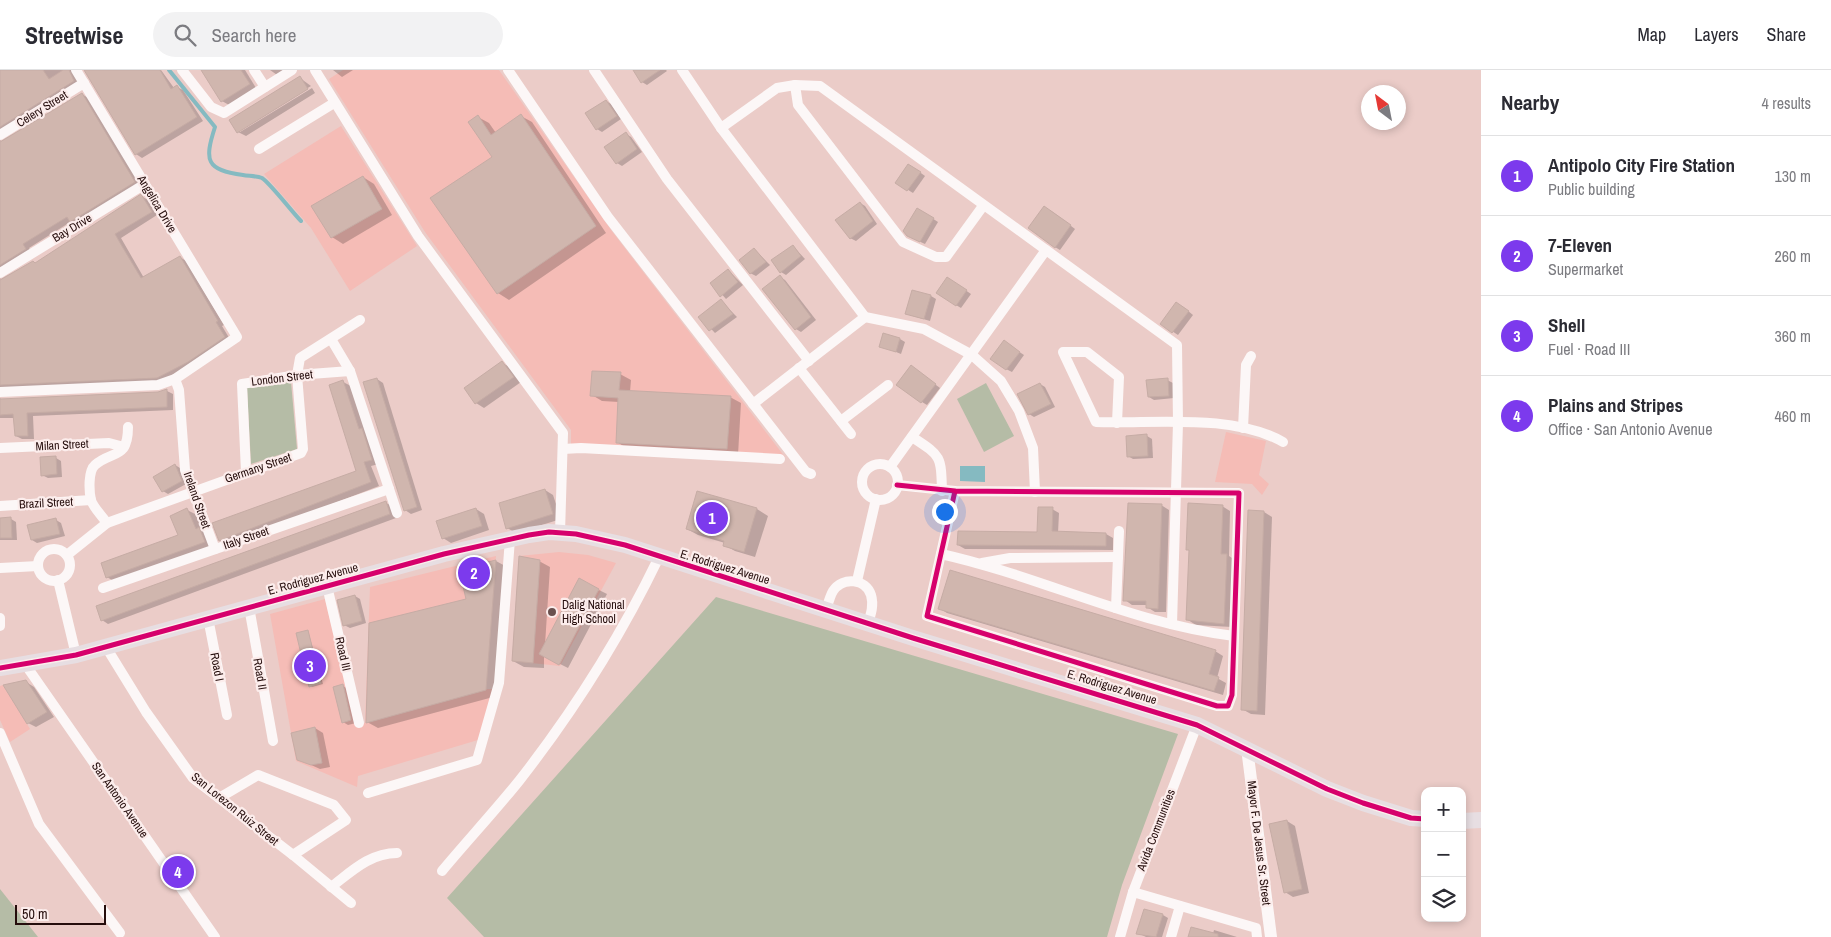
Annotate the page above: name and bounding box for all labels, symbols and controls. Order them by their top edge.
search box [153,12,503,57]
text: Streetwise [25,19,123,51]
icon: search [171,21,199,49]
text: Search here [211,22,296,48]
text: Map [1638,22,1666,47]
text: Layers [1694,22,1739,47]
text: Share [1767,22,1806,47]
north arrow [1361,85,1406,130]
street label: Celery Street [13,87,71,131]
text: Nearby [1501,88,1559,117]
text: 4 results [1761,92,1811,114]
text: Antipolo City Fire Station [1548,152,1735,178]
text: 1 [1513,165,1521,187]
text: 130 m [1775,165,1811,187]
street label: Angelica Drive [133,171,180,236]
text: Public building [1548,178,1635,200]
street label: Bay Drive [49,210,95,246]
text: 7-Eleven [1548,232,1612,258]
text: 2 [1513,245,1521,267]
text: 260 m [1775,245,1811,267]
text: Supermarket [1548,258,1623,280]
text: Shell [1548,312,1585,338]
text: 3 [1513,325,1521,347]
text: 360 m [1775,325,1811,347]
text: Fuel · Road III [1548,338,1630,360]
street label: London Street [250,366,314,390]
text: Plains and Stripes [1548,392,1683,418]
text: 4 [1513,405,1521,427]
text: 460 m [1775,405,1811,427]
text: Office · San Antonio Avenue [1548,418,1712,440]
street label: Milan Street [35,436,89,454]
street label: Germany Street [223,449,294,487]
street label: Ireland Street [180,469,214,531]
street label: Brazil Street [19,494,74,512]
pin: 1 [696,499,728,537]
your location [932,499,958,525]
street label: Italy Street [221,523,271,553]
street label: E. Rodriguez Avenue [678,546,772,588]
pin: 2 [458,554,490,592]
street label: E. Rodriguez Avenue [266,559,360,599]
place label: Dalig National High School [562,597,624,627]
marker: Dalig National High School [546,606,558,618]
street label: Road III [331,635,355,673]
pin: 3 [294,647,326,685]
street label: Road I [206,651,228,683]
street label: Road II [249,657,271,691]
street label: E. Rodriguez Avenue [1065,666,1159,708]
street label: San Antonio Avenue [88,759,152,841]
street label: San Lorezon Ruiz Street [188,769,282,849]
street label: Mayor F. De Jesus Sr. Street [1243,780,1275,906]
street label: Avida Communities [1133,787,1179,874]
map controls [1421,787,1466,922]
button: + [1421,787,1466,832]
button: − [1421,832,1466,877]
pin: 4 [162,853,194,891]
button: layers [1421,877,1466,922]
scale bar [15,902,106,925]
text: 50 m [22,905,48,923]

